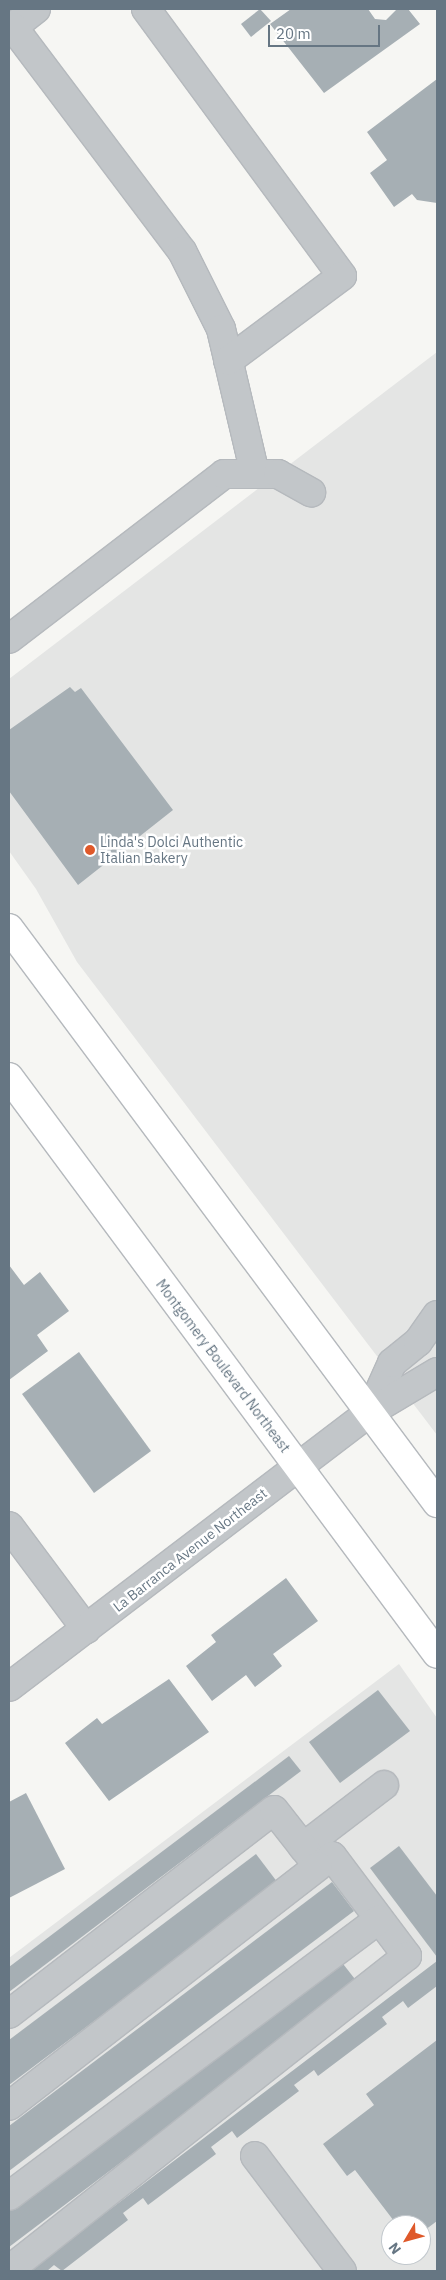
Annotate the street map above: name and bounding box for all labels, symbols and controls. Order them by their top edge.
scale bar [271,15,384,47]
text: 20 m [276,24,311,43]
place label: Linda's Dolci Authentic Italian Bakery [100,834,243,866]
marker: Linda's Dolci Authentic Italian Bakery [84,844,96,856]
street label: Montgomery Boulevard Northeast [152,1276,294,1456]
street label: La Barranca Avenue Northeast [110,1485,270,1615]
north arrow [381,2215,431,2265]
text: N [385,2239,405,2258]

